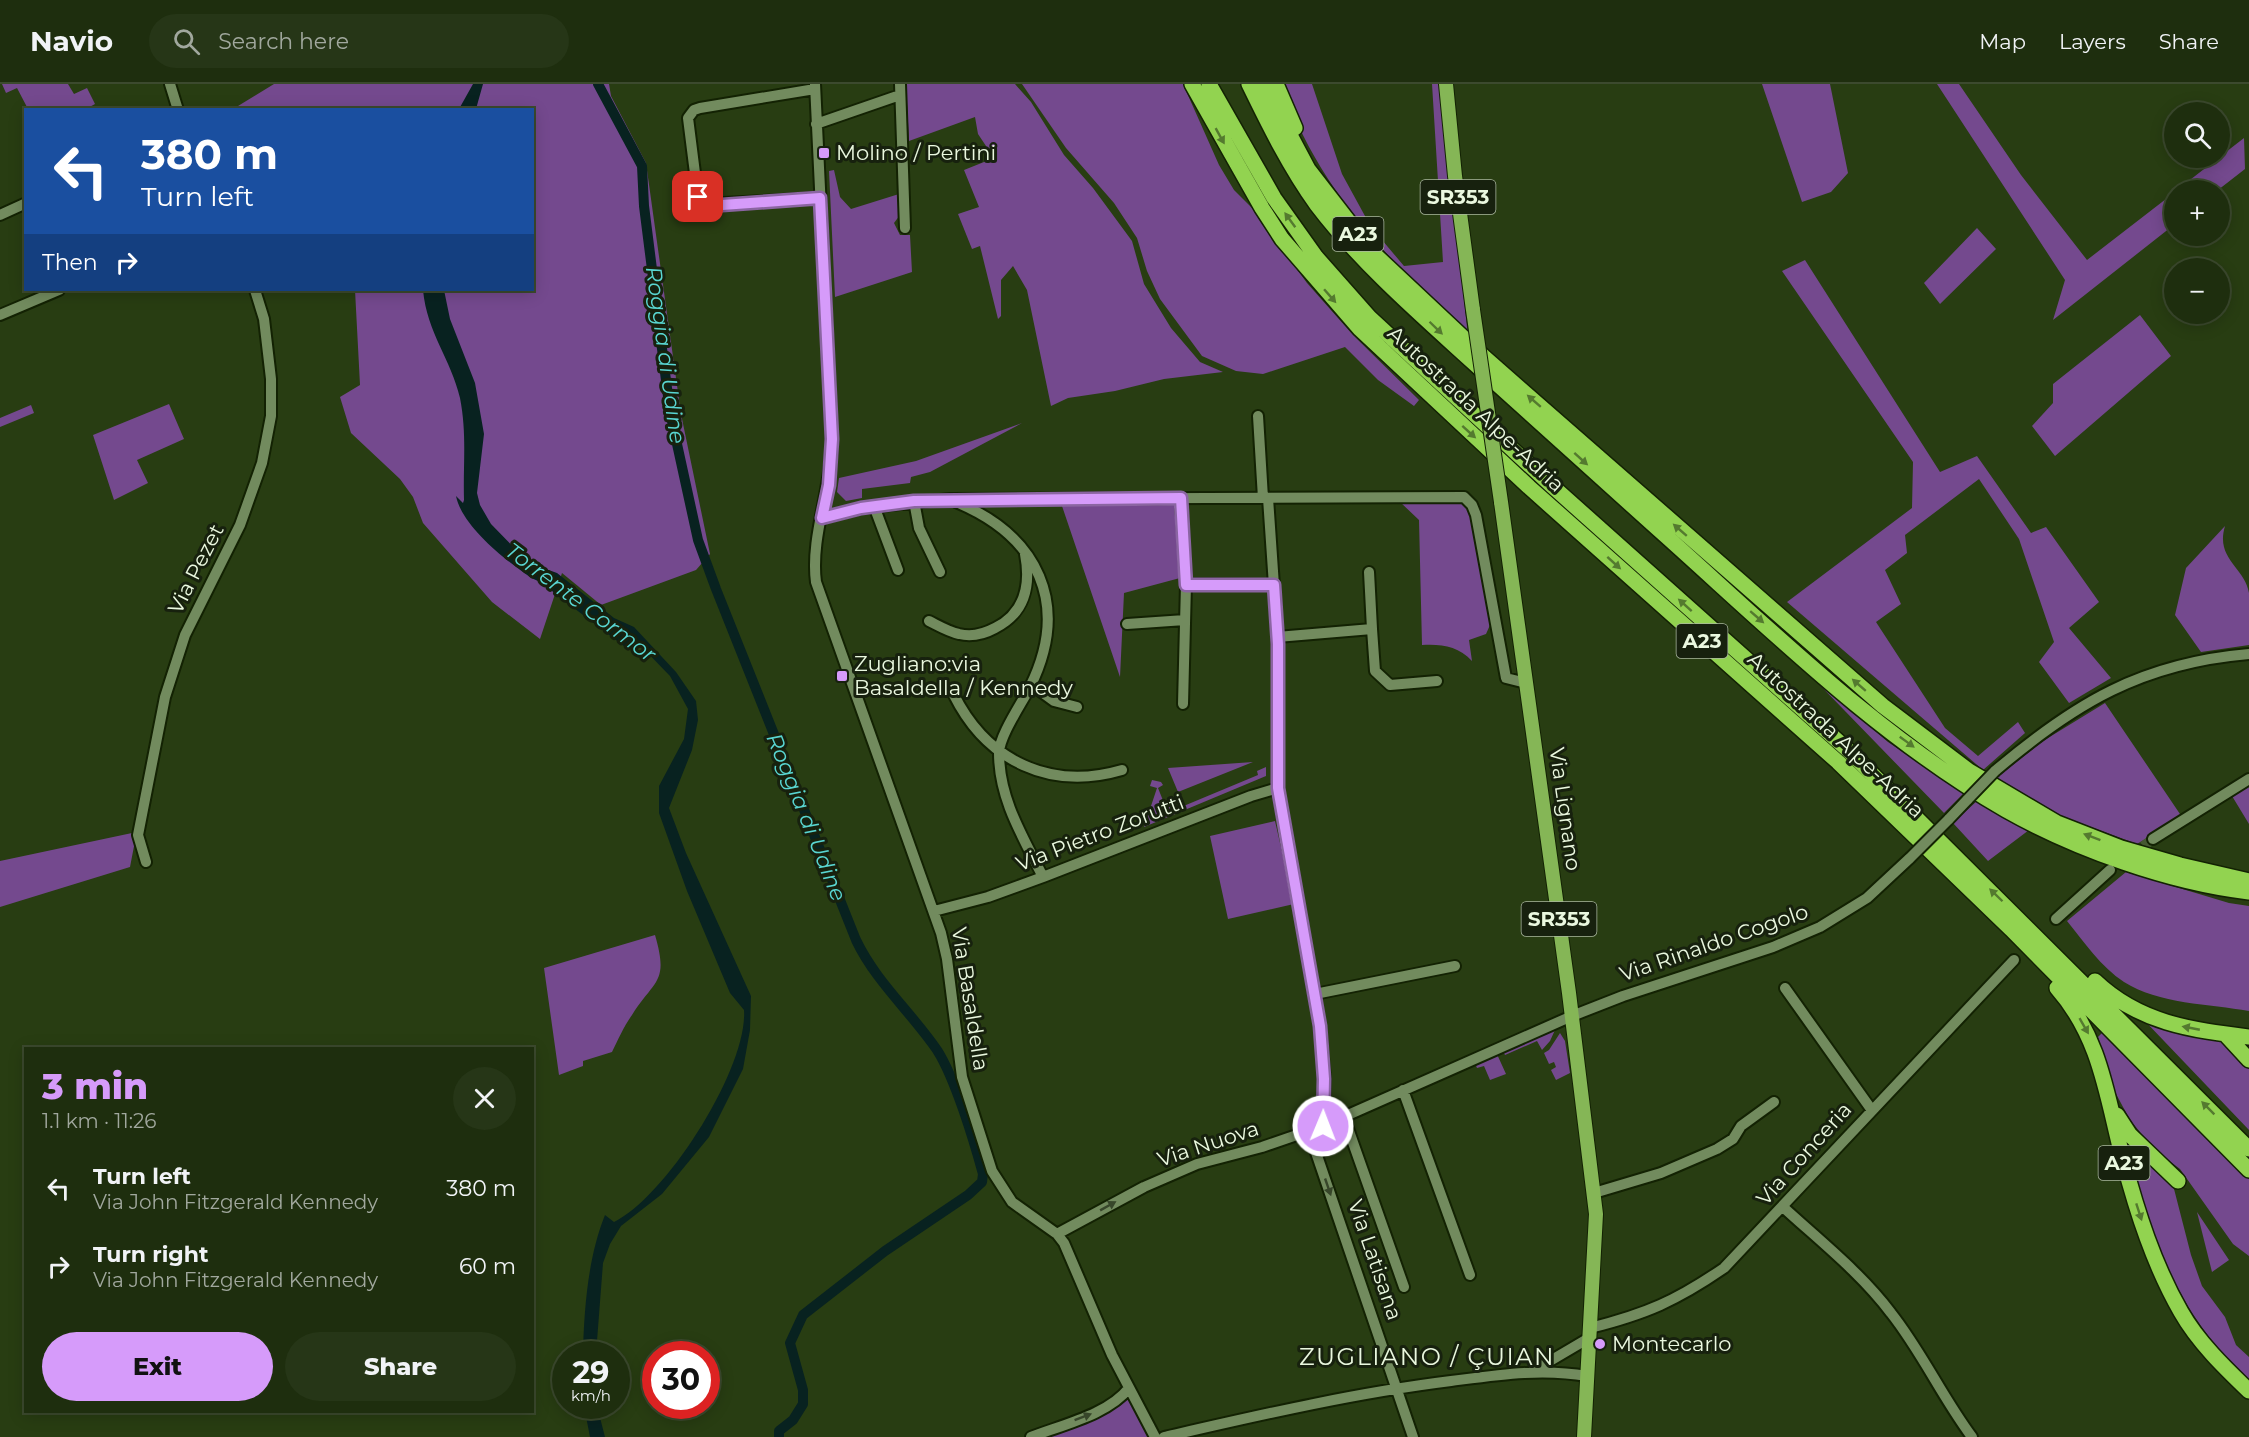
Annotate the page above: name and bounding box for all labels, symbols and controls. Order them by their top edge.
search box [149,14,569,68]
text: Navio [30,24,113,58]
icon: search [170,25,203,58]
text: Search here [218,28,349,55]
text: Map [1979,29,2026,54]
text: Layers [2059,29,2126,54]
text: Share [2159,29,2219,54]
map controls [2164,102,2230,324]
button: search [2164,102,2230,168]
one-way arrow [1215,127,1225,144]
text: 380 m [141,128,278,180]
icon: left [42,132,120,210]
place label: Molino / Pertini [836,140,996,165]
marker: Molino / Pertini [817,146,831,160]
pin [672,171,723,222]
text: Turn left [141,180,254,213]
icon: arrive [681,180,714,213]
road number: SR353 [1420,180,1496,214]
button: + [2164,180,2230,246]
one-way arrow [1285,213,1297,228]
road number: A23 [1332,217,1384,251]
icon: right [110,246,143,279]
text: Then [42,249,98,276]
button: − [2164,258,2230,324]
water label: Roggia di Udine [640,265,691,446]
one-way arrow [1323,288,1336,304]
street label: Autostrada Alpe-Adria [1383,320,1570,497]
one-way arrow [1428,321,1442,335]
one-way arrow [1527,395,1542,408]
one-way arrow [1461,425,1476,438]
one-way arrow [1573,452,1588,466]
street label: Via Pezet [162,520,229,618]
one-way arrow [1673,523,1688,536]
water label: Torrente Cormor [500,537,662,669]
one-way arrow [1606,556,1622,569]
one-way arrow [1678,599,1693,612]
one-way arrow [1750,610,1765,623]
road number: A23 [1676,624,1728,658]
street label: Autostrada Alpe-Adria [1743,646,1930,823]
place label: Zugliano:via Basaldella / Kennedy [854,651,1073,700]
marker: Zugliano:via Basaldella / Kennedy [835,669,849,683]
one-way arrow [1851,679,1867,692]
water label: Roggia di Udine [761,729,853,905]
one-way arrow [1898,736,1914,748]
street label: Via Lignano [1544,746,1587,872]
street label: Via Pietro Zorutti [1012,789,1187,876]
one-way arrow [2083,832,2101,841]
one-way arrow [1989,889,2003,903]
street label: Via Rinaldo Cogolo [1616,899,1811,987]
road number: SR353 [1522,902,1596,936]
street label: Via Basaldella [947,925,994,1072]
one-way arrow [2079,1018,2089,1035]
one-way arrow [2182,1023,2201,1032]
text: 3 min [42,1064,148,1108]
button: close [453,1067,516,1130]
position arrow [1291,1094,1355,1158]
street label: Via Conceria [1751,1097,1856,1210]
one-way arrow [2201,1101,2215,1115]
text: 1.1 km · 11:26 [42,1109,156,1133]
street label: Via Nuova [1154,1115,1262,1172]
road number: A23 [2098,1146,2150,1180]
text: Turn left [93,1163,191,1190]
icon: left [42,1172,75,1205]
text: 380 m [446,1175,516,1202]
one-way arrow [1324,1178,1334,1196]
text: Via John Fitzgerald Kennedy [93,1190,378,1214]
street label: Via Latisana [1343,1196,1408,1323]
one-way arrow [1100,1201,1117,1211]
one-way arrow [2134,1203,2144,1221]
text: Turn right [93,1241,208,1268]
icon: right [42,1250,75,1283]
text: 60 m [459,1253,516,1280]
text: Via John Fitzgerald Kennedy [93,1268,378,1292]
place label: Montecarlo [1612,1331,1732,1356]
button: Exit [42,1332,273,1401]
button: Share [285,1332,516,1401]
marker: Montecarlo [1593,1337,1607,1351]
speed limit sign: 30 [642,1341,720,1419]
district label: ZUGLIANO / ÇUIAN [1299,1342,1555,1371]
text: 29 [573,1354,609,1391]
text: km/h [571,1386,611,1405]
one-way arrow [1074,1412,1092,1422]

